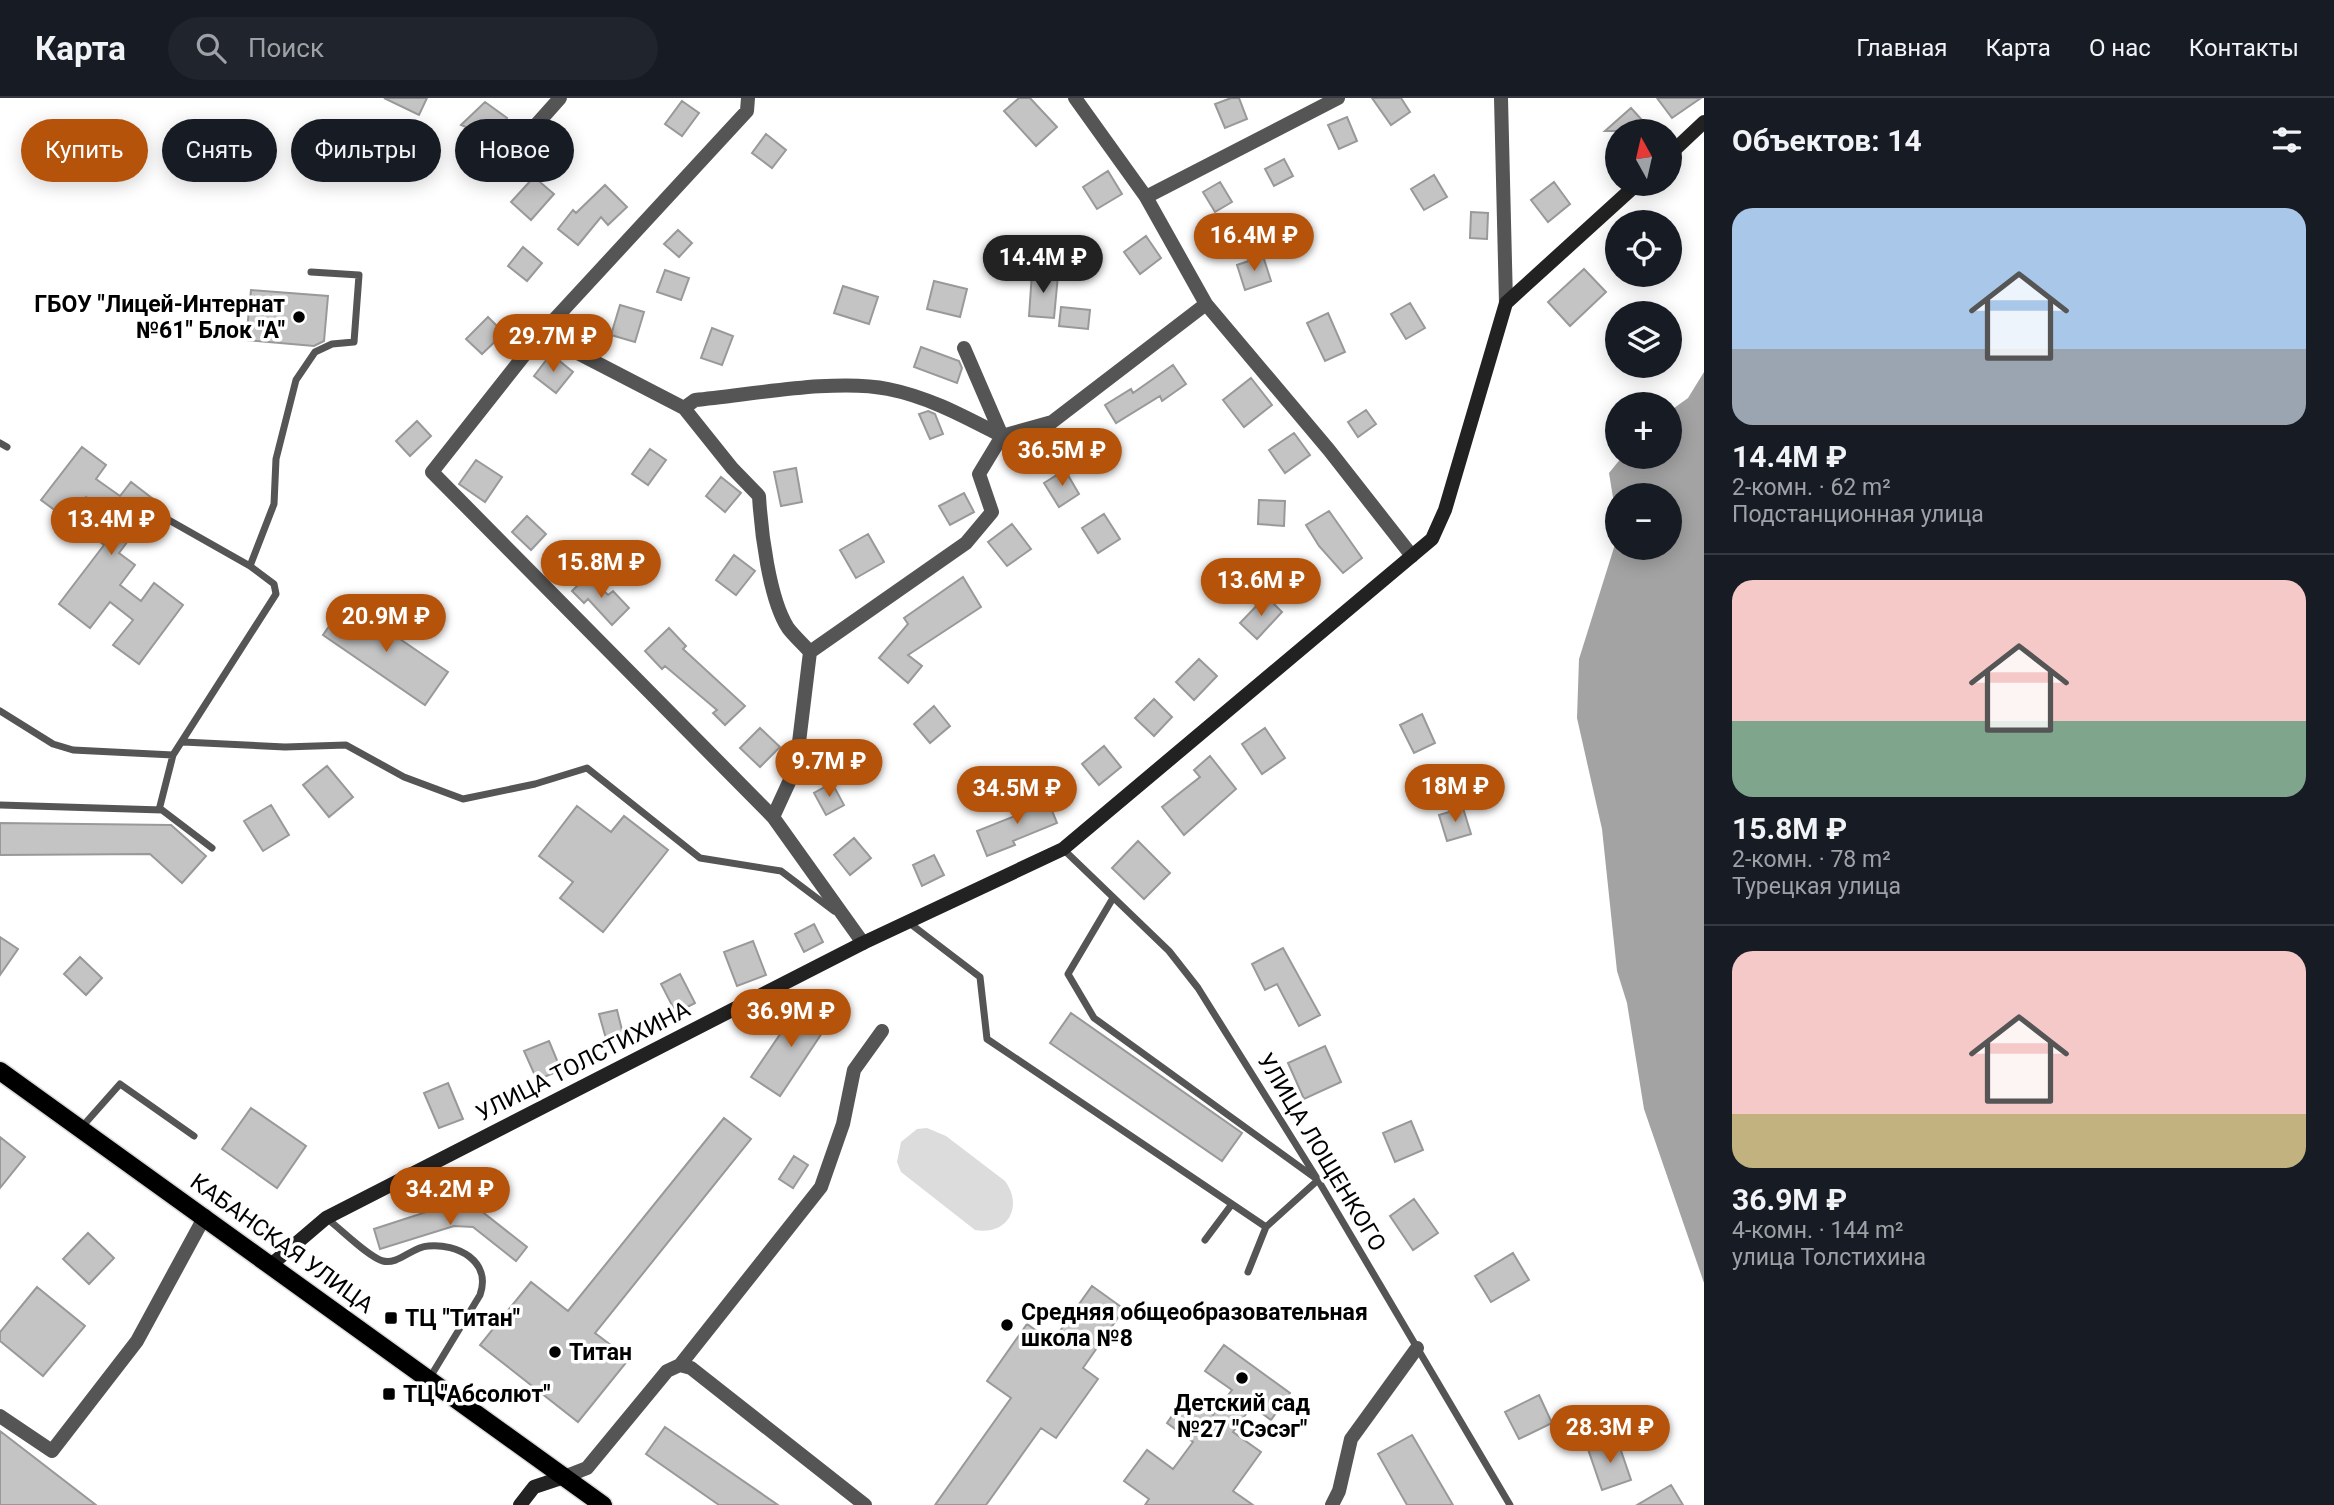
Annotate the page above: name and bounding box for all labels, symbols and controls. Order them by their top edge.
search box [168,17,658,80]
text: Карта [35,29,126,68]
icon: search [192,29,230,67]
text: Поиск [248,33,324,63]
text: Главная [1856,34,1947,62]
text: Карта [1985,34,2051,62]
text: О нас [2089,34,2151,62]
text: Контакты [2189,34,2299,62]
chip: Купить [21,119,148,182]
chip: Снять [162,119,277,182]
chip: Фильтры [291,119,441,182]
chip: Новое [455,119,574,182]
north arrow [1605,119,1682,196]
map controls [1605,119,1682,560]
icon: filters [2268,121,2306,159]
text: Объектов: 14 [1732,123,1922,158]
button: locate [1605,210,1682,287]
pin: 16.4M ₽ [1189,214,1319,273]
text: 16.4M ₽ [1210,222,1298,249]
pin: 14.4M ₽ [978,236,1108,295]
text: 14.4M ₽ [999,244,1087,271]
icon: home [1956,253,2082,379]
place label: ГБОУ "Лицей-Интернат №61" Блок "А" [34,291,285,344]
button: layers [1605,301,1682,378]
marker: ГБОУ "Лицей-Интернат №61" Блок "А" [291,309,307,325]
pin: 29.7M ₽ [488,314,618,374]
text: 29.7M ₽ [509,323,597,350]
button: + [1605,392,1682,469]
pin: 36.5M ₽ [997,428,1127,488]
text: 36.5M ₽ [1018,437,1106,464]
text: 14.4M ₽ [1732,439,1847,474]
text: 2-комн. · 62 m² [1732,474,1891,501]
button: − [1605,483,1682,560]
pin: 13.4M ₽ [46,498,176,557]
text: Подстанционная улица [1732,501,1984,528]
text: 13.4M ₽ [67,506,155,533]
pin: 15.8M ₽ [536,540,666,600]
text: 15.8M ₽ [557,549,645,576]
pin: 13.6M ₽ [1196,559,1326,618]
text: 13.6M ₽ [1217,567,1305,594]
pin: 20.9M ₽ [321,594,451,654]
text: 20.9M ₽ [342,603,430,630]
icon: home [1956,625,2082,751]
pin: 9.7M ₽ [772,740,886,799]
text: 9.7M ₽ [791,748,867,775]
pin: 18M ₽ [1406,764,1504,824]
pin: 34.5M ₽ [952,766,1082,826]
text: 18M ₽ [1421,773,1489,800]
text: 34.5M ₽ [973,775,1061,802]
text: 15.8M ₽ [1732,811,1847,846]
text: 2-комн. · 78 m² [1732,846,1891,873]
text: Турецкая улица [1732,873,1901,900]
pin: 36.9M ₽ [726,990,856,1049]
street label: УЛИЦА ТОЛСТИХИНА [472,996,695,1127]
icon: home [1956,996,2082,1122]
text: 36.9M ₽ [747,998,835,1025]
street label: УЛИЦА ЛОЩЕНКОГО [1252,1048,1391,1256]
street label: КАБАНСКАЯ УЛИЦА [185,1168,378,1319]
pin: 34.2M ₽ [385,1168,515,1227]
text: 34.2M ₽ [406,1176,494,1203]
text: 36.9M ₽ [1732,1182,1847,1217]
text: 4-комн. · 144 m² [1732,1217,1904,1244]
text: улица Толстихина [1732,1244,1926,1271]
place label: Средняя общеобразовательная школа №8 [1021,1299,1368,1352]
place label: ТЦ "Титан" [405,1305,520,1332]
marker: ТЦ "Титан" [383,1310,399,1326]
marker: Средняя общеобразовательная школа №8 [999,1317,1015,1333]
place label: Титан [569,1339,632,1366]
marker: Титан [547,1344,563,1360]
marker: Детский сад №27 "Сэсэг" [1234,1370,1250,1386]
place label: ТЦ "Абсолют" [403,1381,551,1408]
marker: ТЦ "Абсолют" [381,1386,397,1402]
place label: Детский сад №27 "Сэсэг" [1174,1390,1310,1443]
pin: 28.3M ₽ [1545,1406,1675,1465]
text: 28.3M ₽ [1566,1414,1654,1441]

